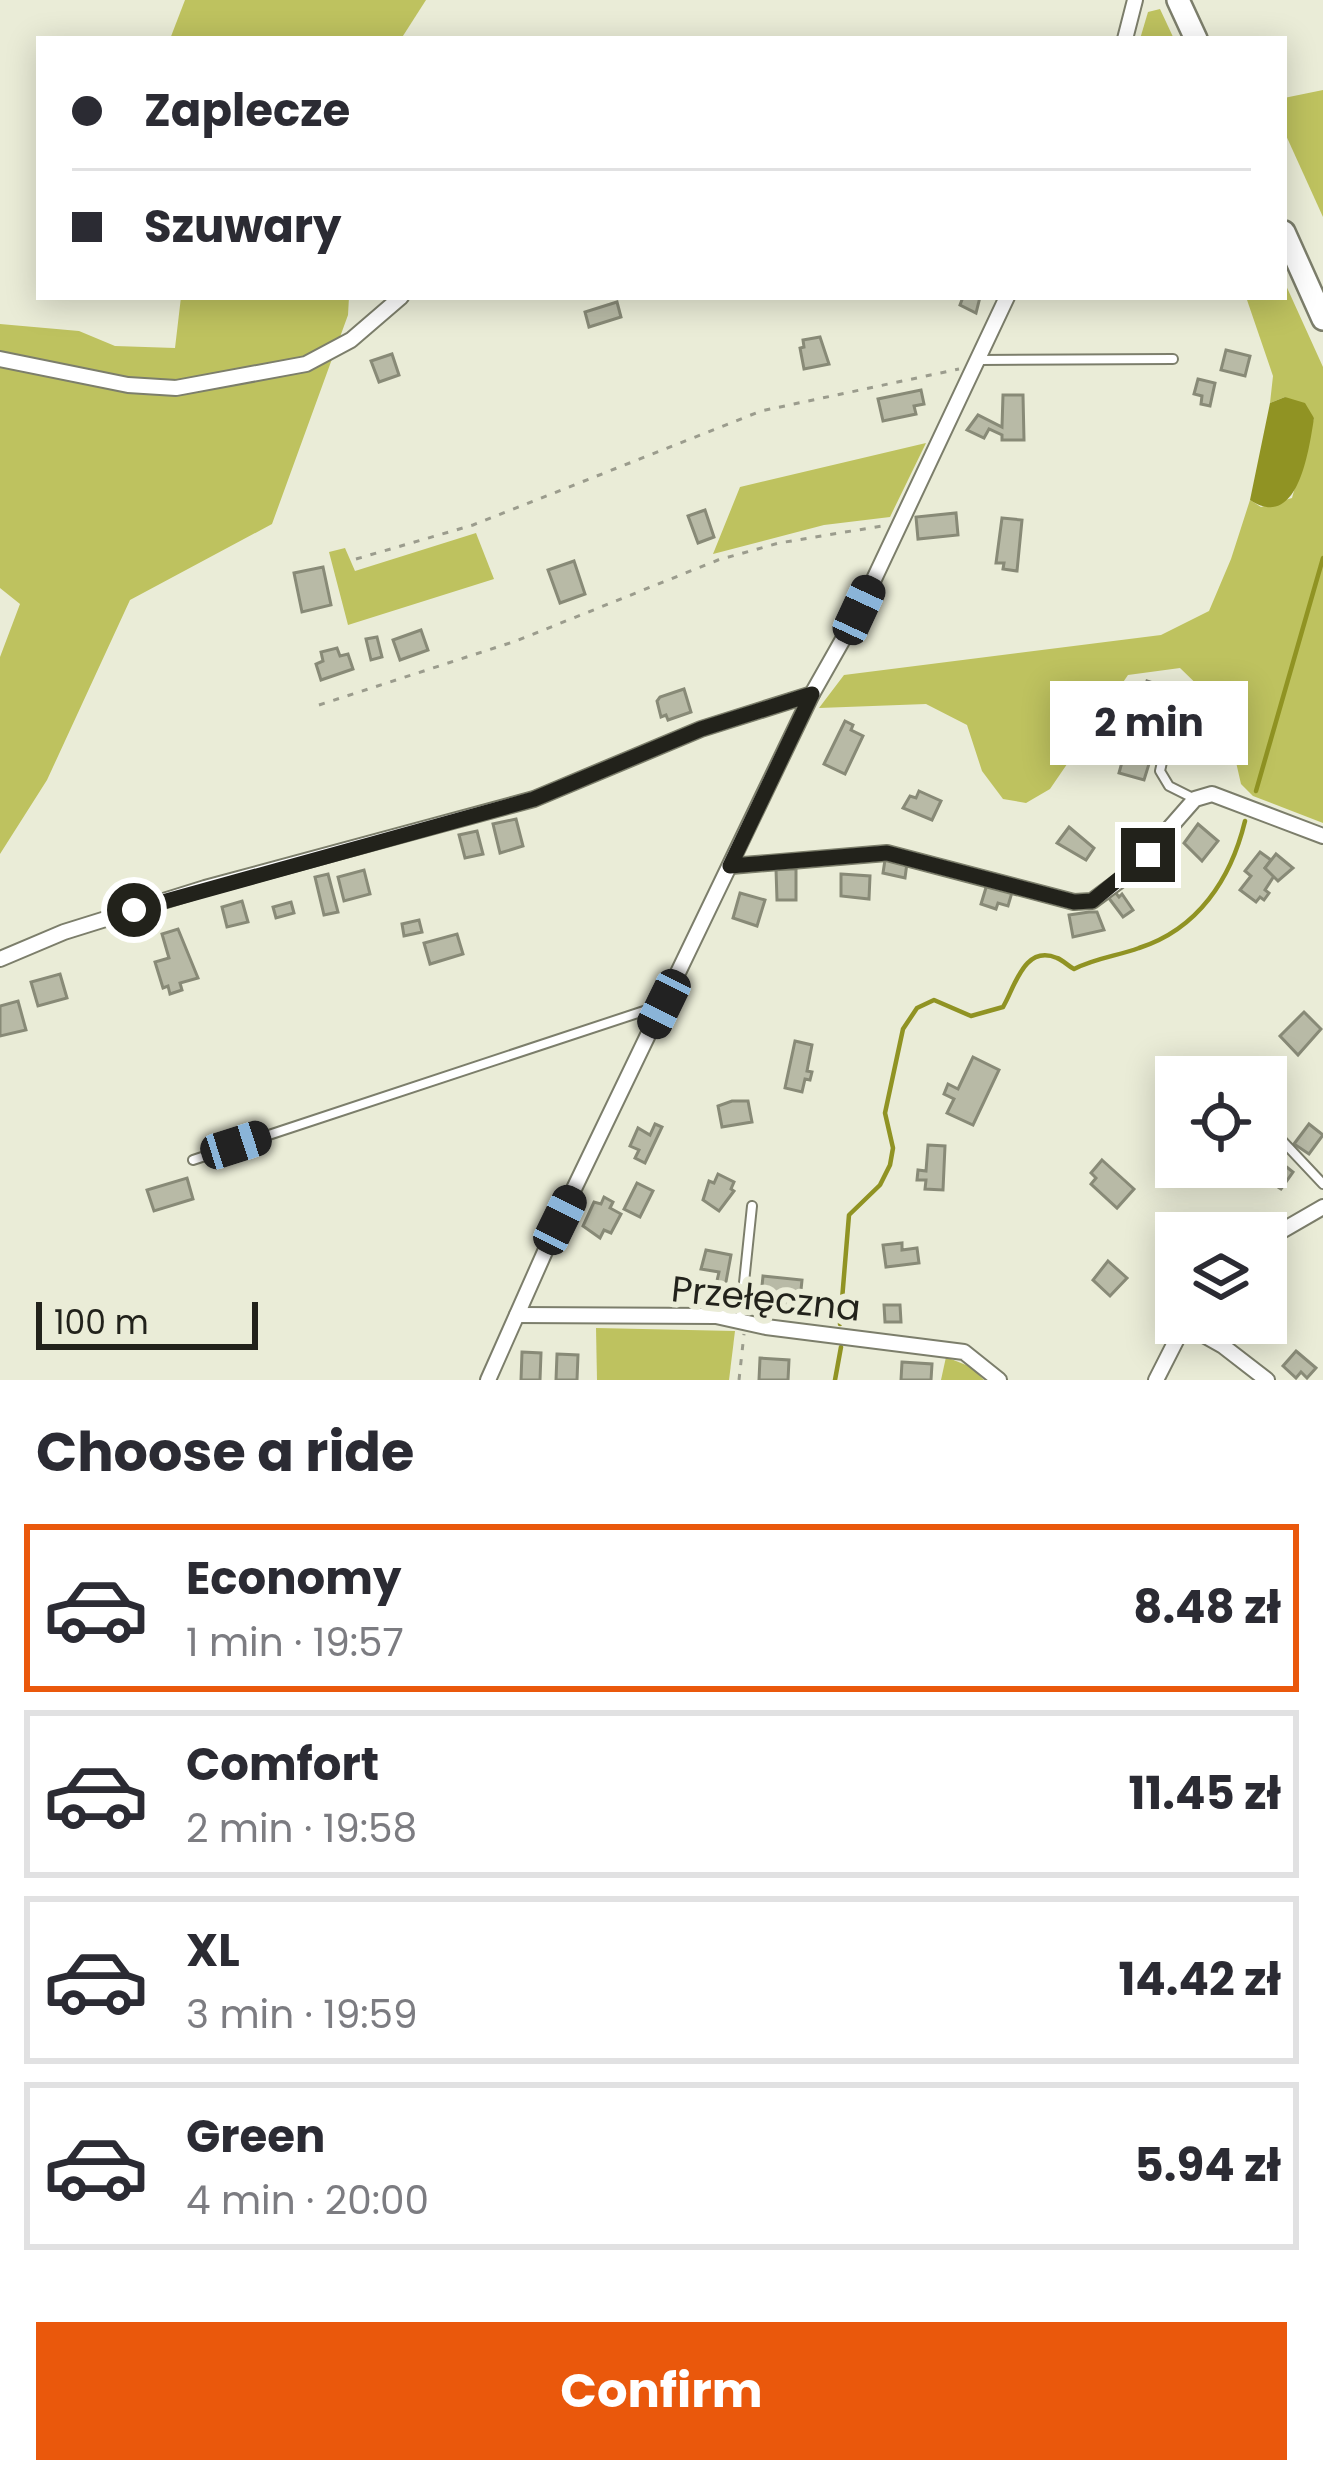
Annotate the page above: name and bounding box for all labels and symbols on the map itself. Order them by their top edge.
car [827,570,891,650]
callout: 2 min [1049,681,1247,765]
route end [1121,828,1175,882]
route start [107,883,161,937]
car [632,964,696,1044]
car [196,1117,276,1173]
car [528,1180,592,1260]
street label: Przełęczna [669,1263,863,1334]
scale bar [36,1296,258,1349]

